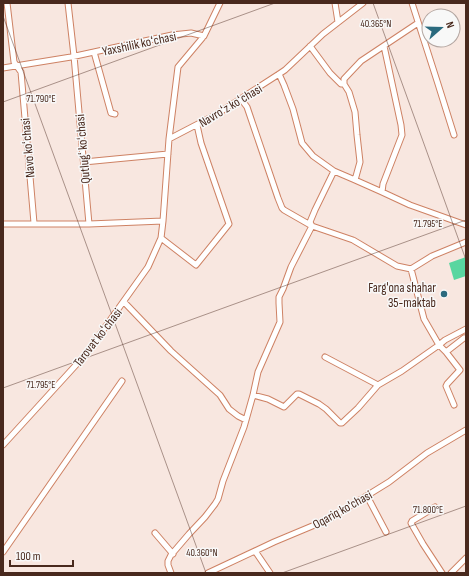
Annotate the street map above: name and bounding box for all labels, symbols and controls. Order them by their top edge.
north arrow [421,8,461,48]
text: 40.365°N [361,18,391,30]
text: N [443,20,457,30]
street label: Yaxshilik koʻchasi [101,28,178,60]
street label: Navroʻz koʻchasi [196,81,265,131]
text: 71.790°E [26,93,56,105]
street label: Qutlugʻ koʻchasi [72,113,94,184]
street label: Navo koʻchasi [17,117,39,178]
text: 71.795°E [414,218,442,230]
place label: Farg'ona shahar 35-maktab [368,280,436,311]
marker: Farg'ona shahar 35-maktab [439,289,449,299]
street label: Tarovat koʻchasi [70,305,126,370]
text: 71.795°E [27,379,55,391]
street label: Oqariq ko'chasi [310,487,375,533]
text: 71.800°E [413,504,443,516]
scale bar [10,542,73,568]
text: 40.360°N [186,547,218,559]
text: 100 m [16,549,41,564]

